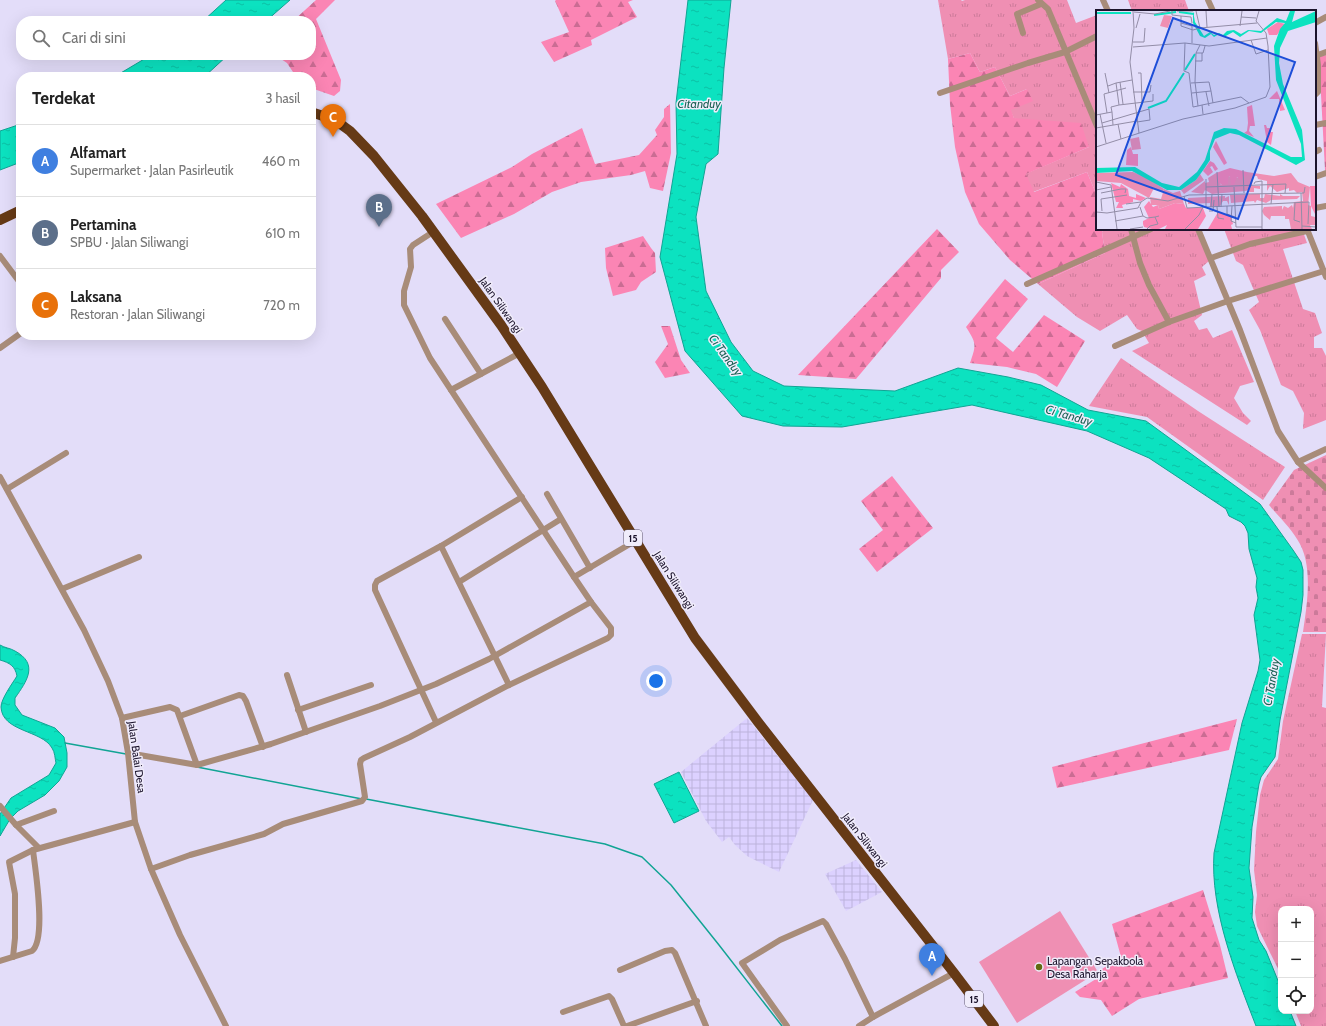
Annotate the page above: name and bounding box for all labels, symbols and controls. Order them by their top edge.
inset map [1096,10,1316,230]
search box [16,16,316,60]
icon: search [30,27,52,49]
text: Cari di sini [62,29,126,47]
text: Terdekat [32,88,95,108]
text: 3 hasil [266,90,300,106]
water label: Citanduy [677,96,721,111]
pin: C [320,104,346,137]
text: Alfamart [70,144,126,162]
text: A [41,153,49,169]
text: 460 m [262,153,300,169]
text: Supermarket · Jalan Pasirleutik [70,162,234,178]
pin: B [366,194,392,227]
text: Pertamina [70,216,136,234]
text: B [41,225,49,241]
text: 610 m [265,225,300,241]
text: SPBU · Jalan Siliwangi [70,234,189,250]
street label: Jalan Siliwangi [476,273,526,336]
text: Laksana [70,288,122,306]
text: C [41,297,49,313]
text: 720 m [263,297,300,313]
text: Restoran · Jalan Siliwangi [70,306,205,322]
water label: Ci Tanduy [706,331,746,379]
water label: Ci Tanduy [1044,401,1094,429]
road number: 15 [624,530,642,546]
street label: Jalan Siliwangi [650,548,697,611]
water label: Ci Tanduy [1259,657,1283,707]
your location [646,671,666,691]
street label: Jalan Balai Desa [125,719,149,795]
street label: Jalan Siliwangi [839,809,891,870]
map controls [1278,906,1314,1014]
button: + [1278,906,1314,942]
button: − [1278,942,1314,978]
pin: A [919,943,945,976]
place label: Lapangan Sepakbola Desa Raharja [1047,954,1144,981]
marker: Lapangan Sepakbola Desa Raharja [1034,962,1044,972]
button: locate [1278,978,1314,1014]
road number: 15 [965,991,983,1007]

